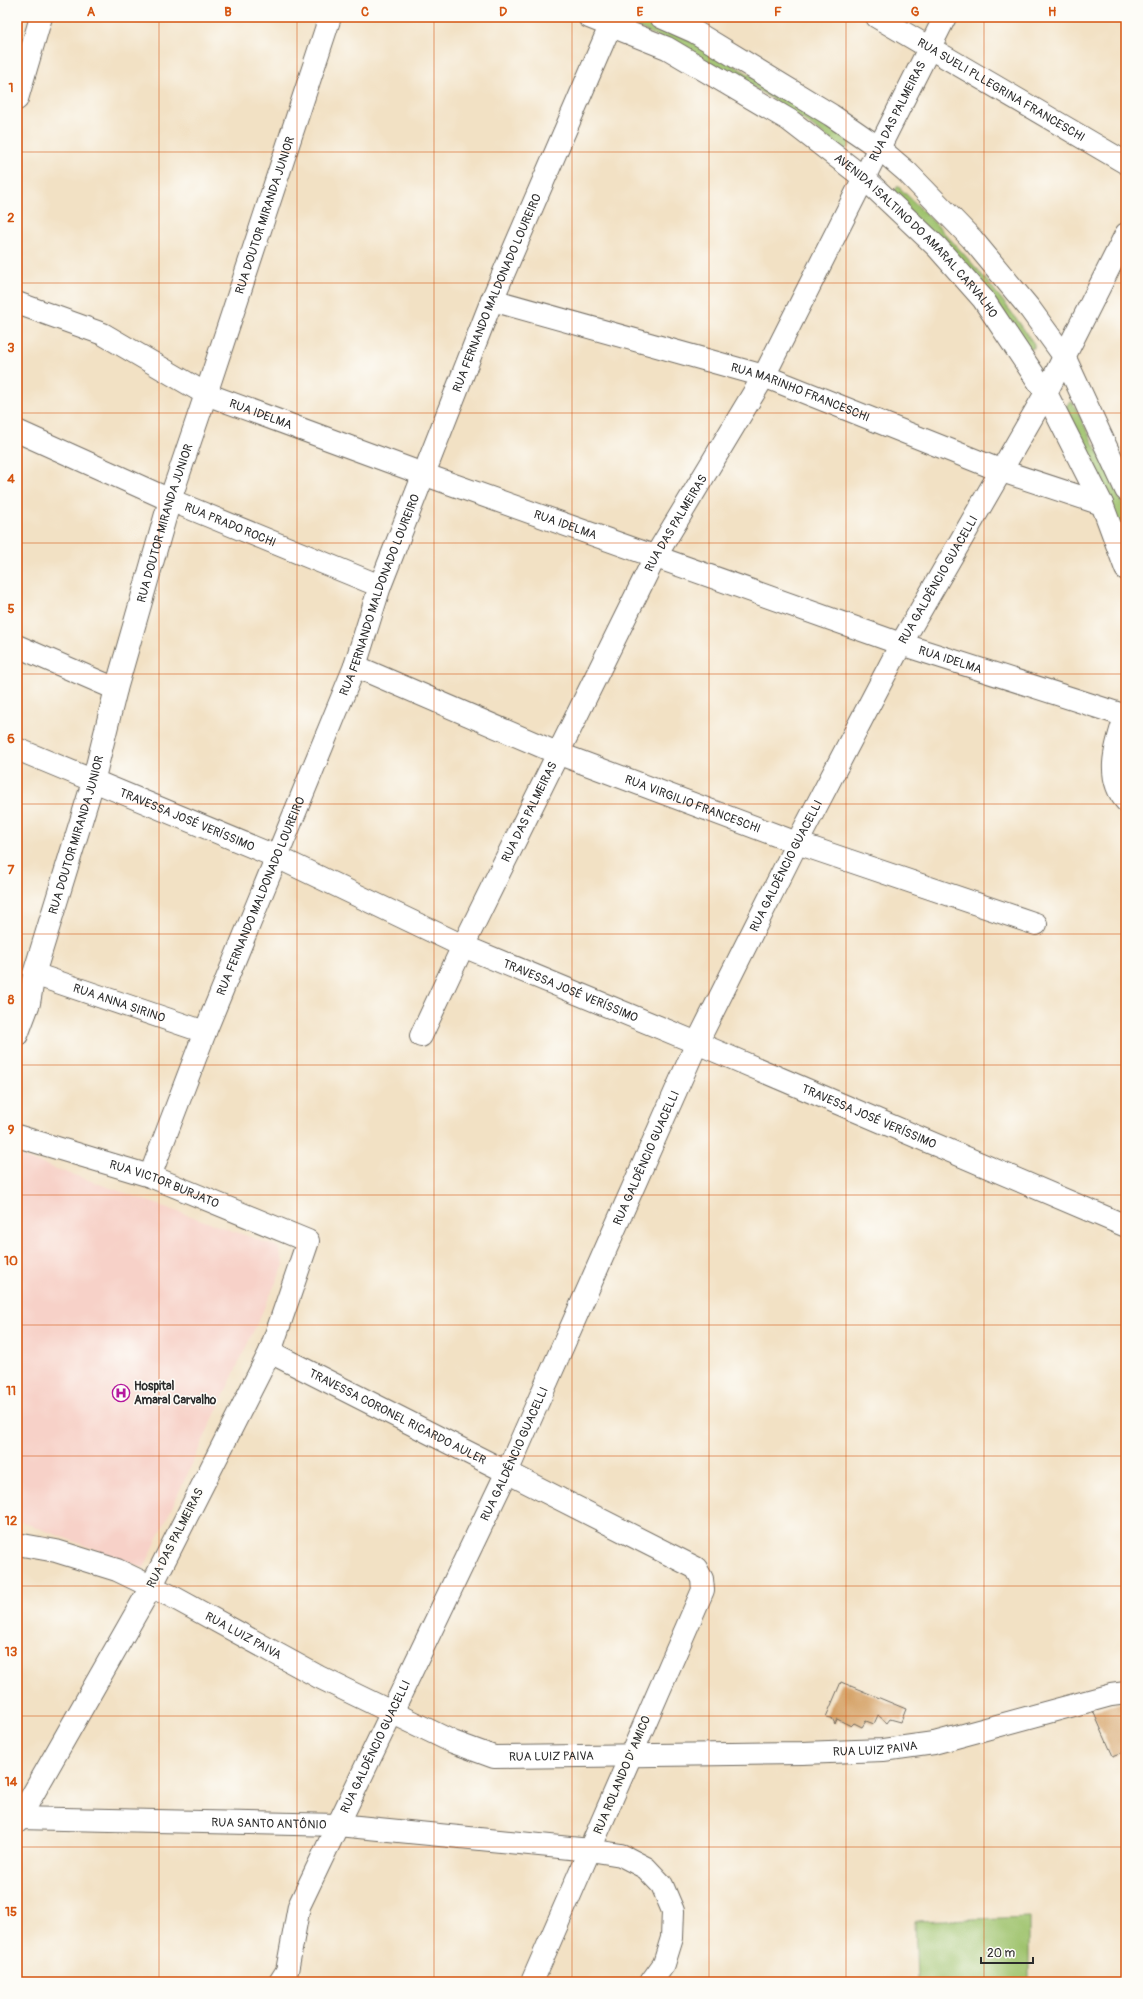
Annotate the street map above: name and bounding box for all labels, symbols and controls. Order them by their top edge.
text: A [87,4,96,20]
text: B [224,4,232,20]
text: C [361,4,369,20]
text: D [499,4,507,20]
text: E [637,4,644,20]
text: F [774,4,782,20]
text: G [911,4,920,20]
text: H [1048,4,1056,20]
street label: RUA SUELI PLLEGRINA FRANCESCHI [914,35,1087,145]
street label: RUA DAS PALMEIRAS [866,59,929,164]
text: 1 [8,80,14,96]
street label: RUA DOUTOR MIRANDA JUNIOR [232,135,298,296]
street label: AVENIDA ISALTINO DO AMARAL CARVALHO [831,151,1001,321]
street label: RUA FERNANDO MALDONADO LOUREIRO [450,191,545,394]
text: 2 [7,210,15,226]
text: 3 [7,340,15,356]
street label: RUA MARINHO FRANCESCHI [729,360,872,425]
street label: RUA IDELMA [227,396,294,433]
street label: RUA DOUTOR MIRANDA JUNIOR [134,442,196,604]
text: 4 [7,471,15,487]
street label: RUA DAS PALMEIRAS [642,472,711,574]
street label: RUA FERNANDO MALDONADO LOUREIRO [337,492,423,698]
street label: RUA PRADO ROCHI [182,500,278,551]
street label: RUA IDELMA [532,507,599,543]
street label: RUA GALDÊNCIO GUACELLI [896,513,981,647]
text: 5 [7,601,15,617]
street label: RUA IDELMA [917,643,984,677]
text: 6 [7,731,15,747]
street label: RUA DOUTOR MIRANDA JUNIOR [46,754,107,916]
street label: RUA DAS PALMEIRAS [499,759,561,865]
street label: RUA VIRGILIO FRANCESCHI [623,772,763,837]
street label: TRAVESSA JOSÉ VERÍSSIMO [117,785,257,855]
street label: RUA FERNANDO MALDONADO LOUREIRO [214,794,309,998]
street label: RUA GALDÊNCIO GUACELLI [747,798,826,934]
text: 7 [8,862,15,878]
street label: TRAVESSA JOSÉ VERÍSSIMO [500,956,640,1026]
street label: RUA ANNA SIRINO [71,981,167,1026]
text: 8 [8,992,15,1008]
street label: TRAVESSA JOSÉ VERÍSSIMO [799,1081,939,1152]
street label: RUA GALDÊNCIO GUACELLI [610,1088,683,1228]
text: 9 [8,1122,15,1138]
street label: RUA VICTOR BURJATO [108,1157,221,1212]
text: 10 [4,1253,18,1269]
street label: TRAVESSA CORONEL RICARDO AULER [306,1366,488,1468]
place label: Hospital Amaral Carvalho [134,1379,217,1408]
text: 11 [6,1383,16,1399]
hospital icon: Hospital Amaral Carvalho [111,1383,131,1403]
street label: RUA GALDÊNCIO GUACELLI [478,1385,552,1523]
street label: RUA DAS PALMEIRAS [144,1486,207,1591]
text: 12 [5,1513,17,1529]
street label: RUA LUIZ PAIVA [202,1609,284,1663]
text: 13 [5,1644,17,1660]
street label: RUA GALDÊNCIO GUACELLI [338,1678,414,1816]
street label: RUA ROLANDO D' AMICO [591,1713,654,1837]
street label: RUA LUIZ PAIVA [833,1738,919,1760]
street label: RUA LUIZ PAIVA [509,1749,594,1765]
text: 14 [5,1774,18,1790]
street label: RUA SANTO ANTÔNIO [211,1815,327,1833]
text: 15 [5,1904,17,1920]
scale bar [981,1939,1033,1965]
text: 20 m [987,1946,1016,1961]

